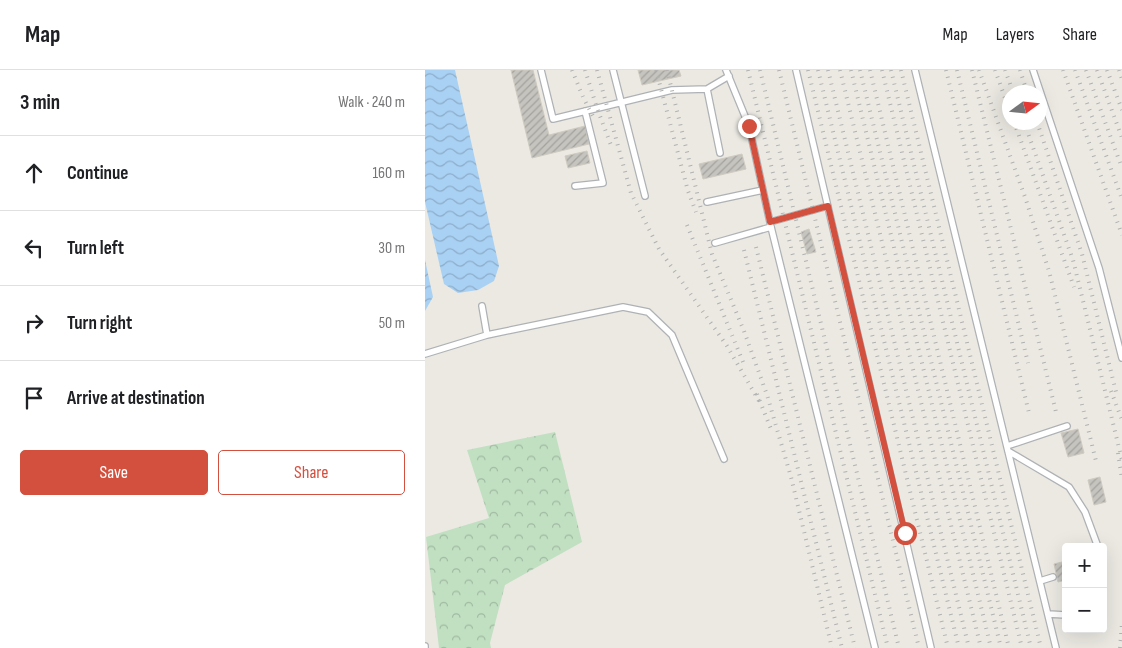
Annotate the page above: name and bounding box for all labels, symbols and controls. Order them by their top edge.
text: Map [25,20,60,49]
text: Map [943,24,968,45]
text: Layers [996,24,1035,45]
text: Share [1063,24,1097,45]
north arrow [1002,85,1047,130]
text: 3 min [20,90,60,115]
text: Walk · 240 m [338,93,405,112]
route end [738,115,761,138]
icon: ahead [20,159,48,187]
text: Continue [67,162,128,185]
text: 160 m [372,164,405,183]
icon: left [20,234,48,262]
text: Turn left [67,237,124,260]
text: 30 m [378,239,405,258]
icon: right [20,309,48,337]
text: Turn right [67,312,132,335]
text: 50 m [379,314,405,333]
icon: arrive [20,384,48,412]
text: Arrive at destination [67,387,205,410]
button: Save [20,450,208,495]
button: Share [218,450,405,495]
route start [894,522,917,545]
map controls [1062,543,1107,633]
button: + [1062,543,1107,588]
button: − [1062,588,1107,633]

